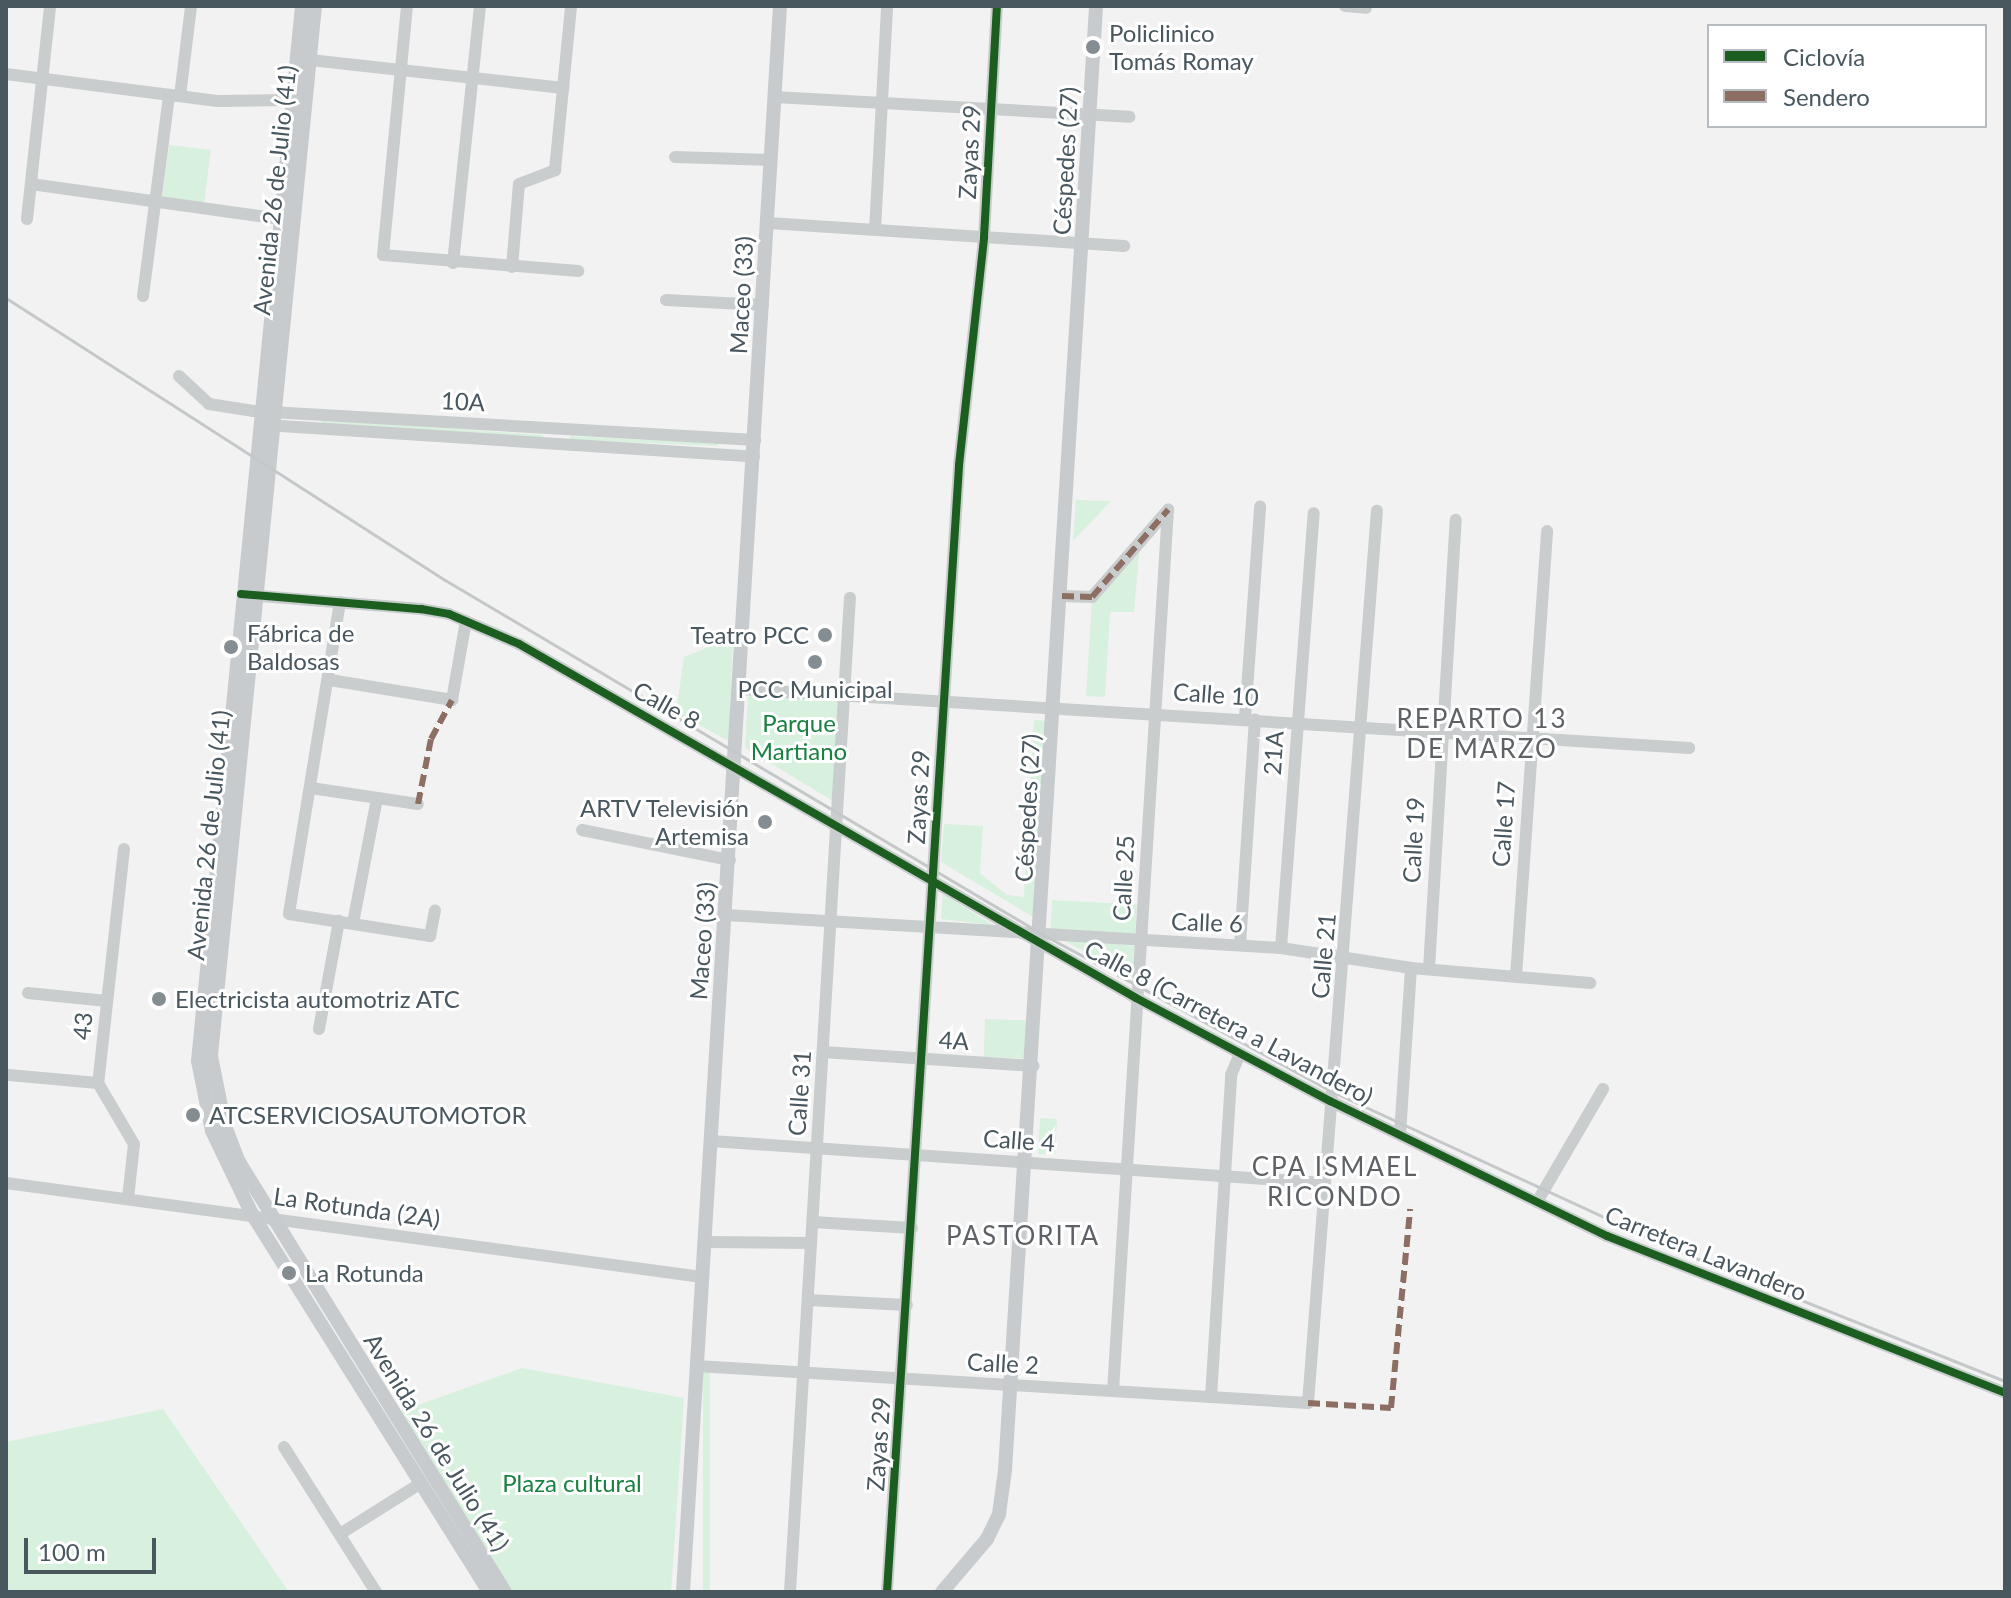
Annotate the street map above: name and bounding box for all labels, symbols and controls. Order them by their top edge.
place label: Policlinico Tomás Romay [1109,19,1254,75]
legend [1707,24,1987,128]
marker: Policlinico Tomás Romay [1084,38,1102,56]
text: Ciclovía [1783,42,1865,71]
street label: Avenida 26 de Julio (41) [247,63,301,317]
text: Sendero [1783,82,1870,111]
street label: Céspedes (27) [1047,86,1083,236]
street label: Zayas 29 [952,104,986,200]
street label: Maceo (33) [724,235,758,355]
street label: 10A [440,385,486,417]
place label: Fábrica de Baldosas [247,619,354,675]
place label: Teatro PCC [691,621,809,649]
marker: Teatro PCC [816,626,834,644]
marker: Fábrica de Baldosas [222,638,240,656]
marker: PCC Municipal [806,653,824,671]
street label: Calle 8 [629,675,705,735]
place label: PCC Municipal [737,675,893,703]
street label: Calle 10 [1172,677,1260,711]
district label: REPARTO 13 DE MARZO [1396,703,1568,764]
street label: Avenida 26 de Julio (41) [181,708,235,962]
park label: Parque Martiano [751,709,847,765]
street label: 21A [1257,730,1289,776]
street label: Céspedes (27) [1009,733,1045,883]
street label: Zayas 29 [901,749,935,845]
street label: Calle 17 [1486,780,1520,868]
place label: ARTV Televisión Artemisa [578,794,749,850]
street label: Calle 19 [1396,796,1430,884]
marker: ARTV Televisión Artemisa [756,813,774,831]
street label: Calle 25 [1106,834,1140,922]
street label: Maceo (33) [684,881,720,1001]
street label: Calle 6 [1171,906,1243,938]
street label: Calle 21 [1305,912,1341,1000]
street label: Calle 8 (Carretera a Lavandero) [1080,934,1378,1110]
place label: Electricista automotriz ATC [175,985,461,1013]
marker: Electricista automotriz ATC [150,990,168,1008]
street label: 43 [66,1011,98,1041]
street label: 4A [938,1025,970,1055]
street label: Calle 31 [782,1049,816,1137]
place label: ATCSERVICIOSAUTOMOTOR [209,1101,527,1129]
marker: ATCSERVICIOSAUTOMOTOR [184,1106,202,1124]
street label: Calle 4 [982,1123,1056,1157]
district label: CPA ISMAEL RICONDO [1251,1151,1419,1212]
street label: La Rotunda (2A) [272,1181,442,1233]
street label: Carretera Lavandero [1601,1199,1811,1307]
district label: PASTORITA [946,1220,1100,1252]
place label: La Rotunda [305,1259,424,1287]
marker: La Rotunda [280,1264,298,1282]
street label: Avenida 26 de Julio (41) [358,1328,516,1556]
street label: Calle 2 [966,1347,1040,1379]
street label: Zayas 29 [860,1396,896,1492]
park label: Plaza cultural [502,1469,642,1497]
scale bar [28,1522,160,1572]
text: 100 m [38,1537,106,1566]

